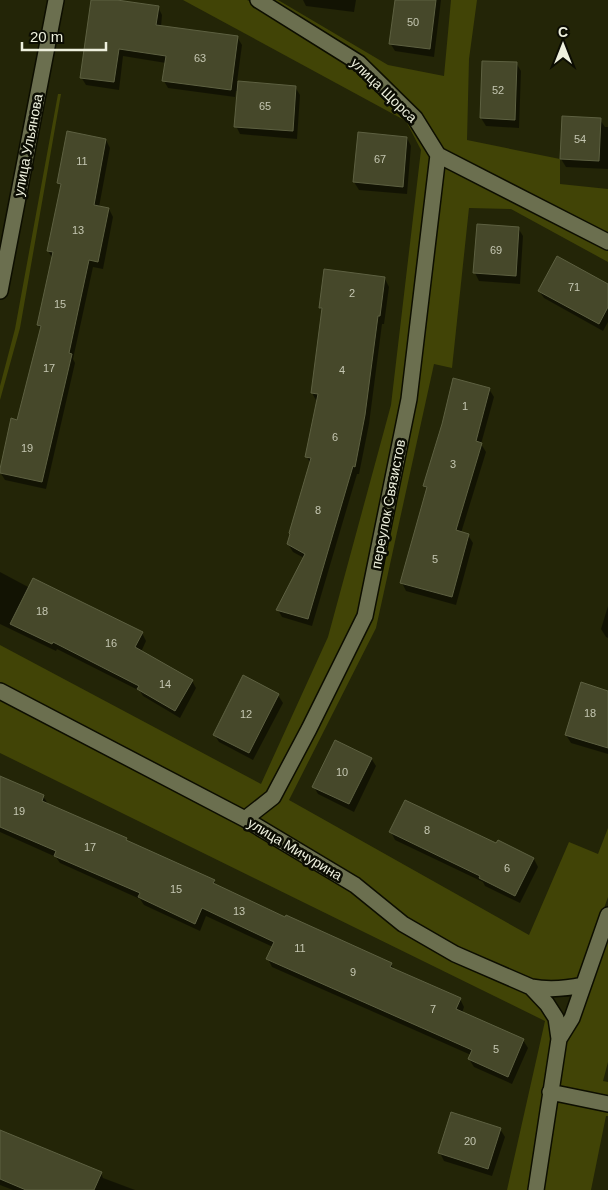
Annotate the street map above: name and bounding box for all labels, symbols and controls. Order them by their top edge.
house number: 50 [407,16,419,28]
scale bar [22,20,106,52]
north arrow [538,20,588,70]
text: С [558,24,568,40]
text: 20 m [30,28,63,45]
house number: 63 [194,52,206,64]
street label: улица Щорса [348,54,421,126]
house number: 52 [492,84,504,96]
street label: улица Ульянова [10,92,46,198]
house number: 65 [259,100,271,112]
house number: 54 [574,133,586,145]
house number: 67 [374,153,386,165]
house number: 11 [76,155,88,167]
house number: 13 [72,224,84,236]
house number: 69 [490,244,502,256]
house number: 71 [568,281,580,293]
house number: 2 [349,287,355,299]
house number: 15 [54,298,66,310]
house number: 17 [43,362,55,374]
house number: 4 [339,364,345,376]
house number: 1 [462,400,468,412]
house number: 6 [332,431,338,443]
street label: переулок Связистов [368,438,408,570]
house number: 19 [21,442,33,454]
house number: 3 [450,458,456,470]
house number: 8 [315,504,321,516]
house number: 5 [432,553,438,565]
house number: 18 [36,605,48,617]
house number: 16 [105,637,117,649]
house number: 14 [159,678,171,690]
house number: 18 [584,707,596,719]
house number: 12 [240,708,252,720]
house number: 10 [336,766,348,778]
house number: 19 [13,805,25,817]
street label: улица Мичурина [245,815,345,884]
house number: 8 [424,824,430,836]
house number: 17 [84,841,96,853]
house number: 6 [504,862,510,874]
house number: 15 [170,883,182,895]
house number: 13 [233,905,245,917]
house number: 11 [294,942,306,954]
house number: 9 [350,966,356,978]
house number: 7 [430,1003,436,1015]
house number: 5 [493,1043,499,1055]
house number: 20 [464,1135,476,1147]

